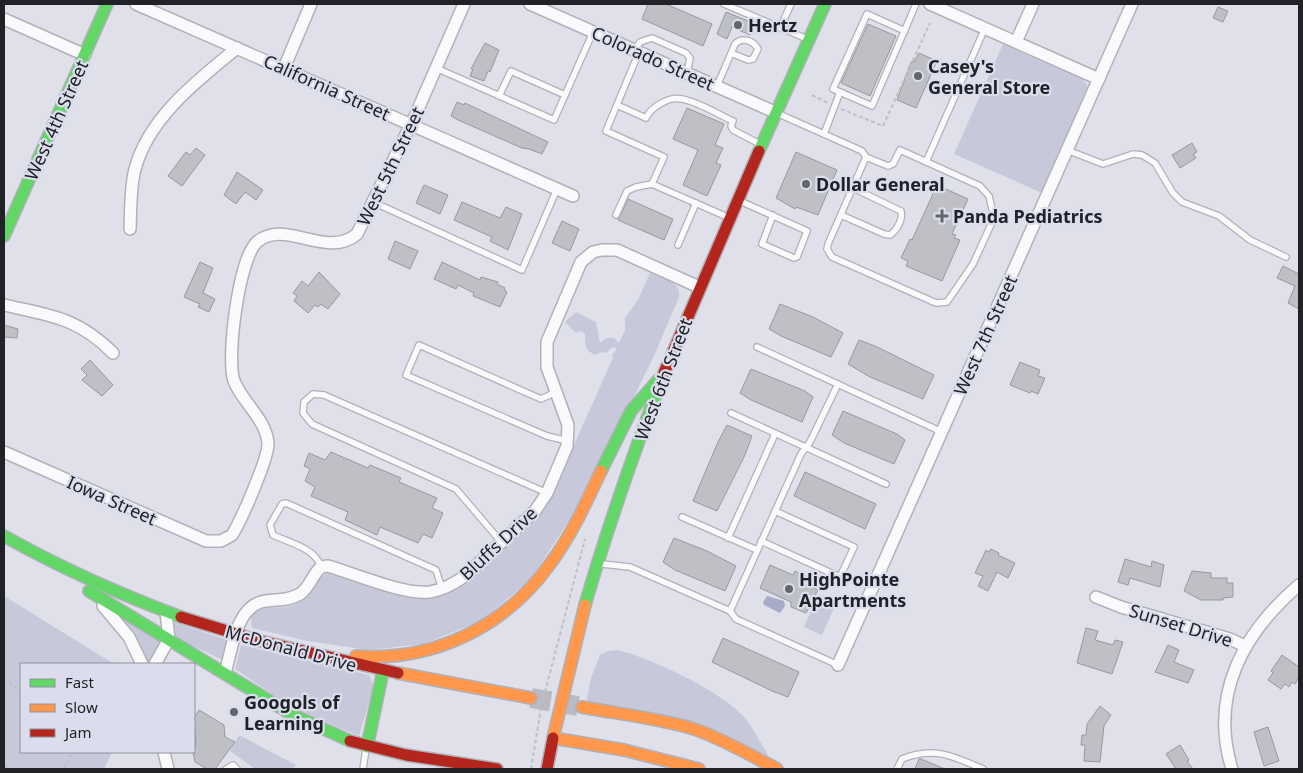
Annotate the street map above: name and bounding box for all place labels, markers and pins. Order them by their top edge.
place label: Hertz [748,13,797,37]
marker: Hertz [732,19,744,31]
place label: Casey's General Store [928,54,1050,99]
marker: Casey's General Store [912,70,924,82]
place label: Dollar General [816,172,945,196]
marker: Dollar General [800,178,812,190]
place label: Panda Pediatrics [953,204,1103,228]
marker: Panda Pediatrics [935,209,949,223]
place label: HighPointe Apartments [799,567,906,612]
marker: HighPointe Apartments [783,583,795,595]
place label: Googols of Learning [244,690,340,735]
marker: Googols of Learning [228,706,240,718]

